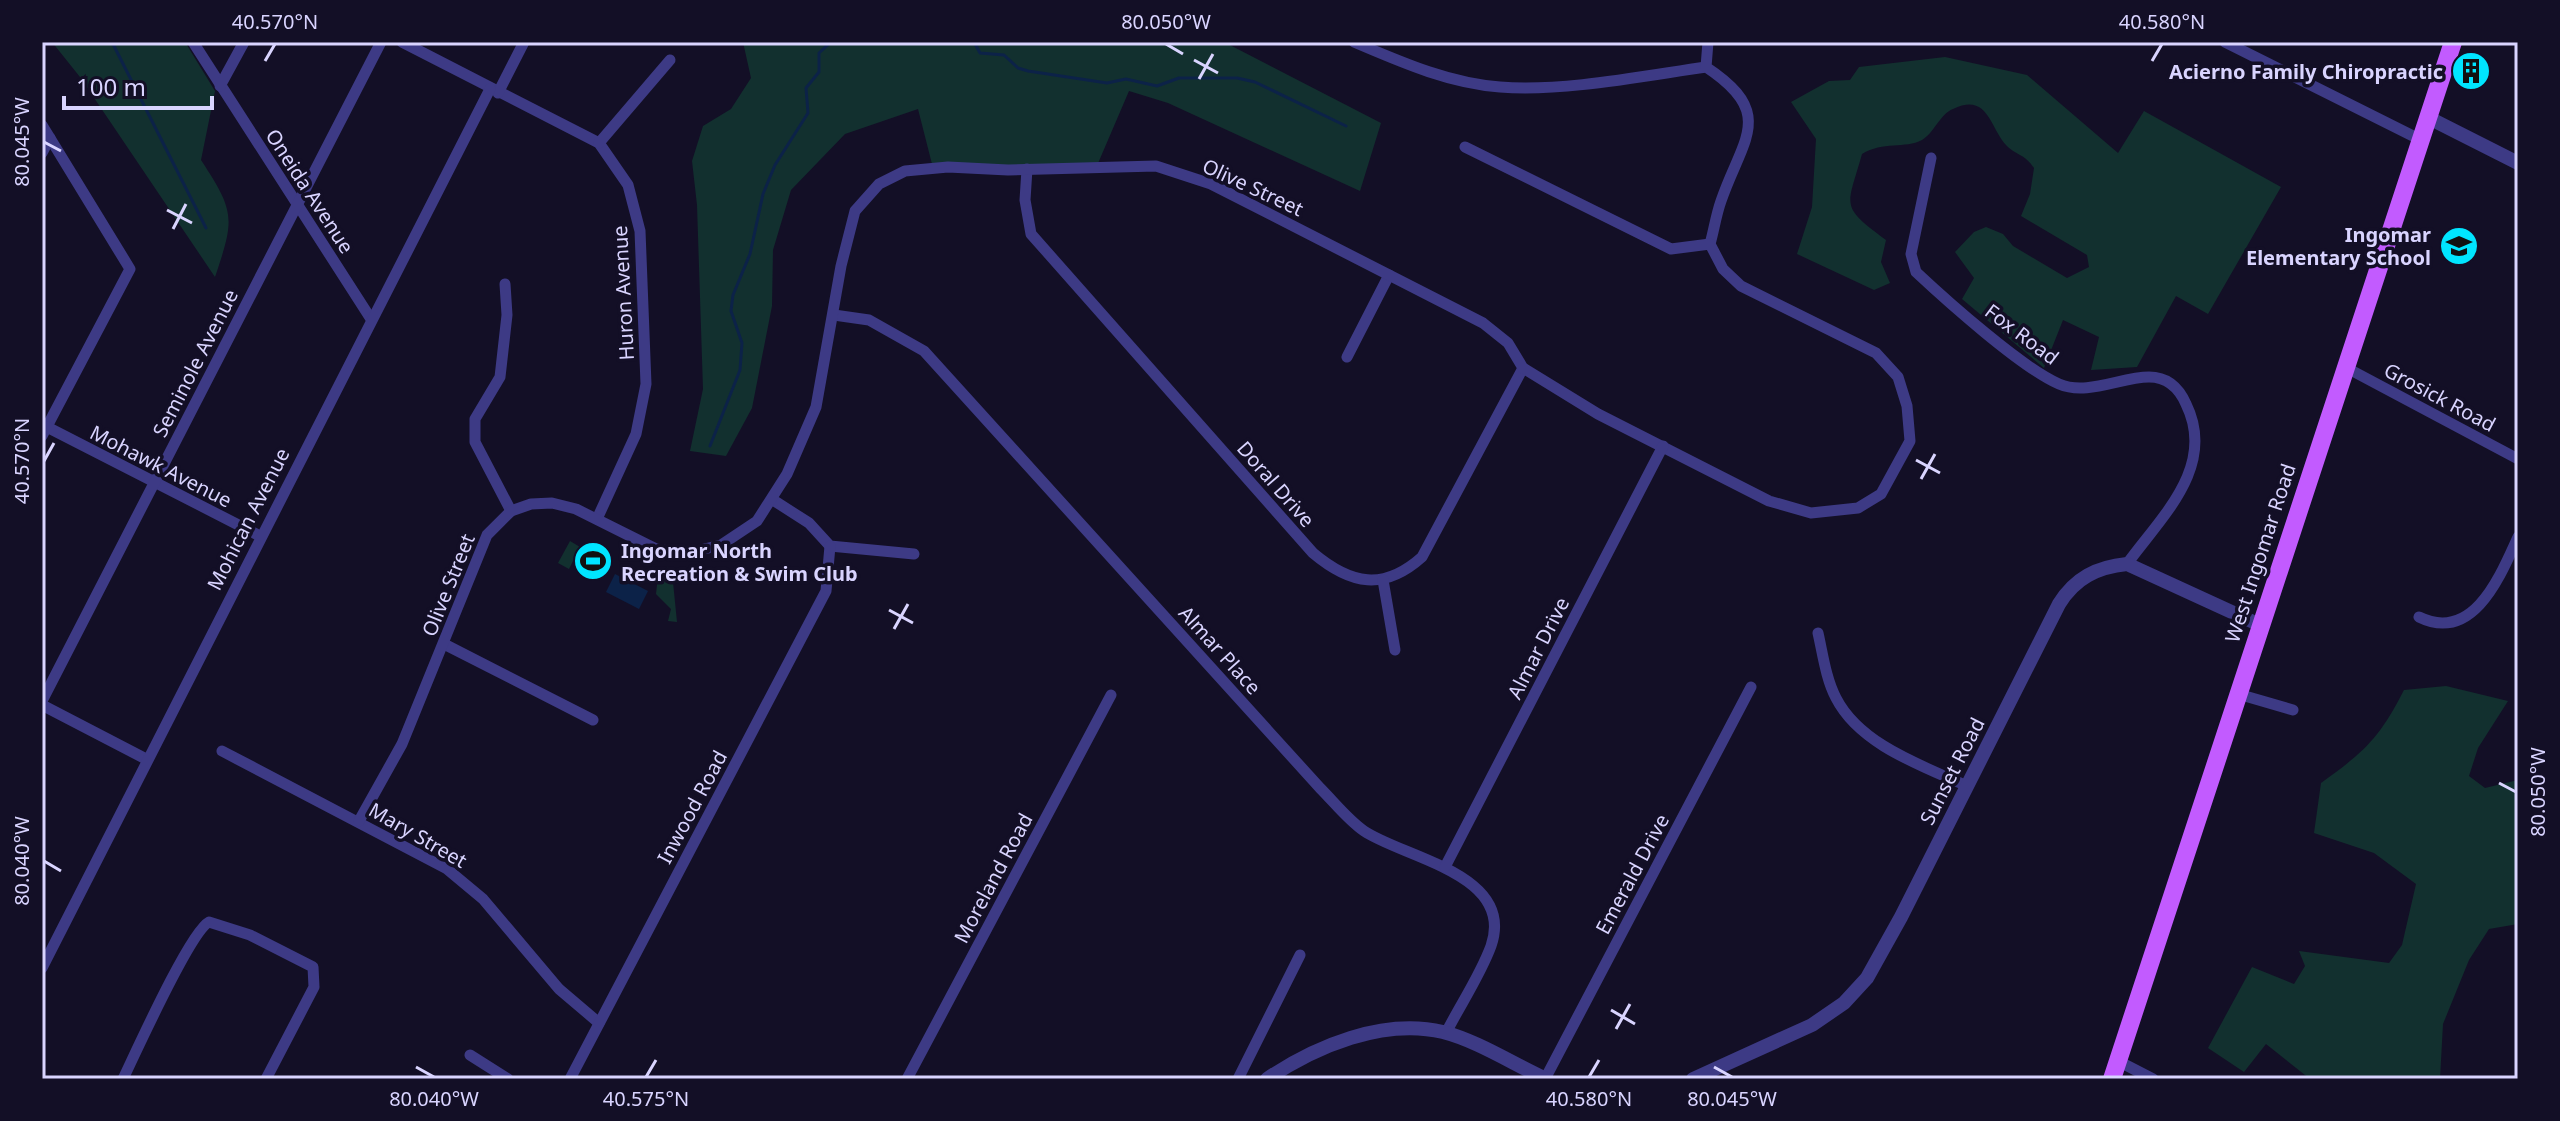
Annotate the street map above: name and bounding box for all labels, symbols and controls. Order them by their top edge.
text: 40.570°N [232,8,318,35]
text: 80.050°W [1121,8,1211,35]
text: 40.580°N [2119,8,2205,35]
building icon: Acierno Family Chiropractic [2450,50,2492,92]
place label: Acierno Family Chiropractic [2169,58,2443,85]
scale bar [64,60,212,110]
text: 100 m [76,70,146,103]
text: 80.045°W [8,97,35,187]
street label: Oneida Avenue [260,124,360,258]
street label: Olive Street [1198,152,1308,222]
place label: Ingomar Elementary School [2246,221,2431,271]
street label: Huron Avenue [606,225,640,361]
school or university icon: Ingomar Elementary School [2438,225,2480,267]
street label: Seminole Avenue [146,284,244,442]
street label: Fox Road [1980,297,2064,371]
street label: Grosick Road [2379,356,2501,438]
text: 40.570°N [8,418,35,504]
street label: Mohawk Avenue [86,419,236,513]
street label: Doral Drive [1231,435,1321,533]
street label: Mohican Avenue [200,443,296,595]
street label: West Ingomar Road [2218,460,2302,646]
street label: Olive Street [415,530,481,640]
place label: Ingomar North Recreation & Swim Club [621,537,858,587]
sports icon: Ingomar North Recreation & Swim Club [572,540,614,582]
street label: Almar Drive [1501,593,1575,703]
street label: Almar Place [1173,600,1267,700]
street label: Sunset Road [1913,713,1991,829]
street label: Inwood Road [651,746,733,868]
text: 80.050°W [2524,747,2551,837]
street label: Mary Street [364,796,472,874]
street label: Moreland Road [947,808,1039,948]
street label: Emerald Drive [1589,809,1675,939]
text: 80.040°W [8,816,35,906]
text: 80.040°W [389,1085,479,1112]
text: 40.575°N [603,1085,689,1112]
text: 40.580°N [1546,1085,1632,1112]
text: 80.045°W [1687,1085,1777,1112]

